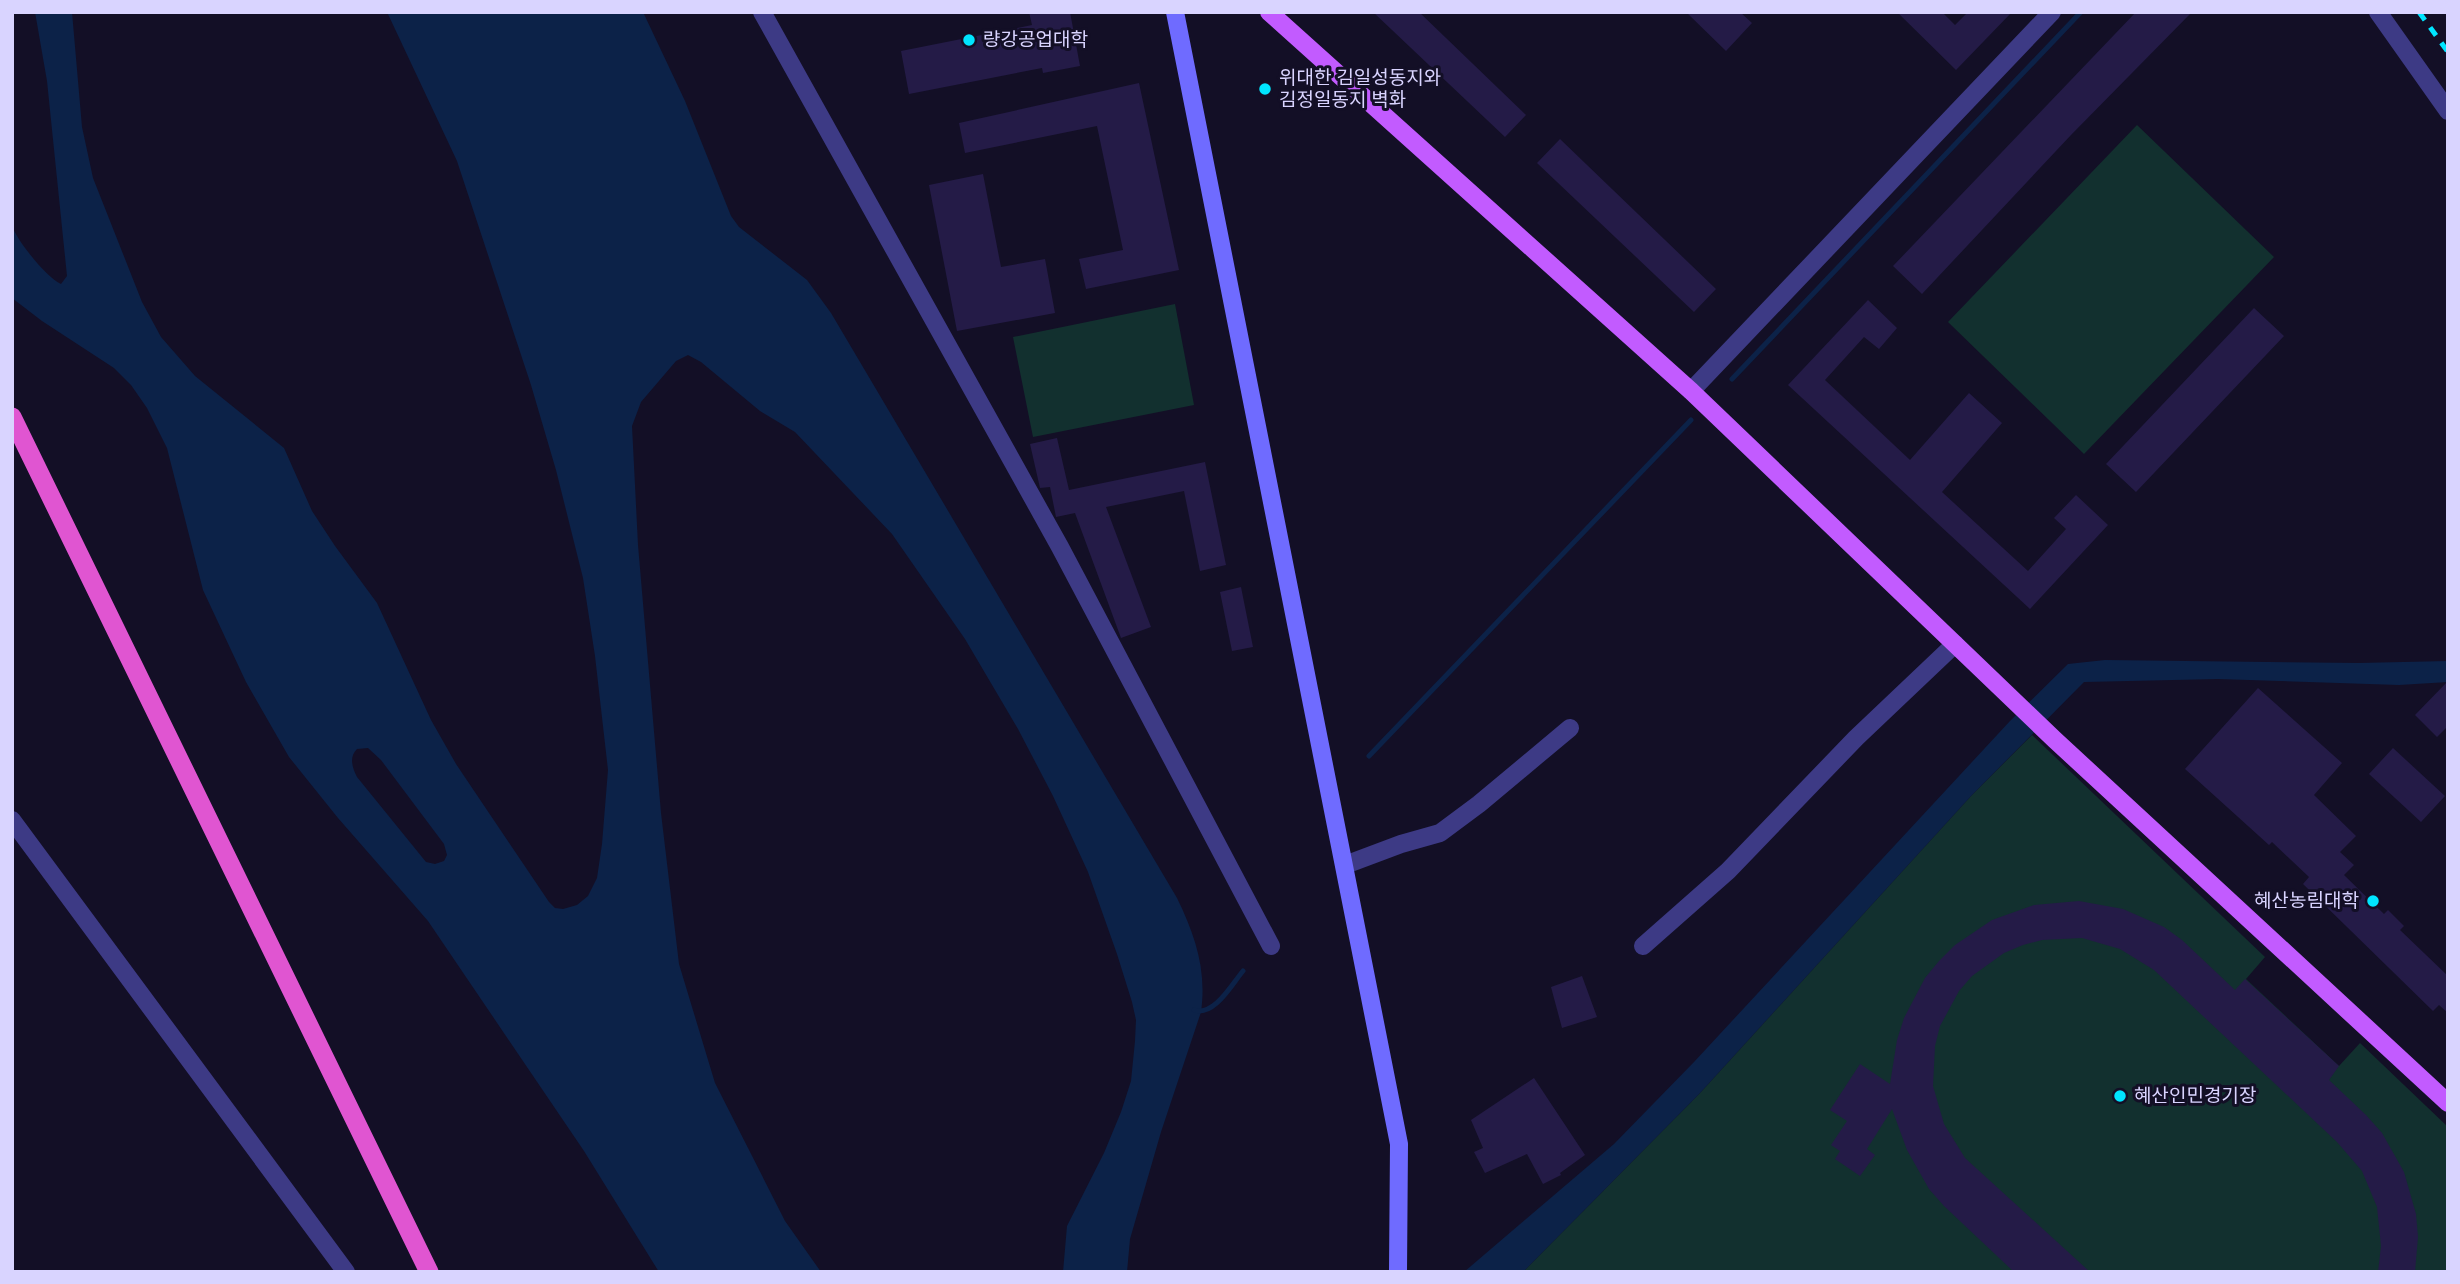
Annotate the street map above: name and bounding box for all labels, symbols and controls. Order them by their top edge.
place label: 량강공업대학 [983,29,1088,51]
marker: 량강공업대학 [961,32,977,48]
place label: 위대한 김일성동지와 김정일동지 벽화 [1279,67,1441,111]
marker: 위대한 김일성동지와 김정일동지 벽화 [1257,81,1273,97]
place label: 혜산농림대학 [2254,890,2360,912]
marker: 혜산농림대학 [2365,893,2381,909]
place label: 혜산인민경기장 [2134,1085,2256,1107]
marker: 혜산인민경기장 [2112,1088,2128,1104]

